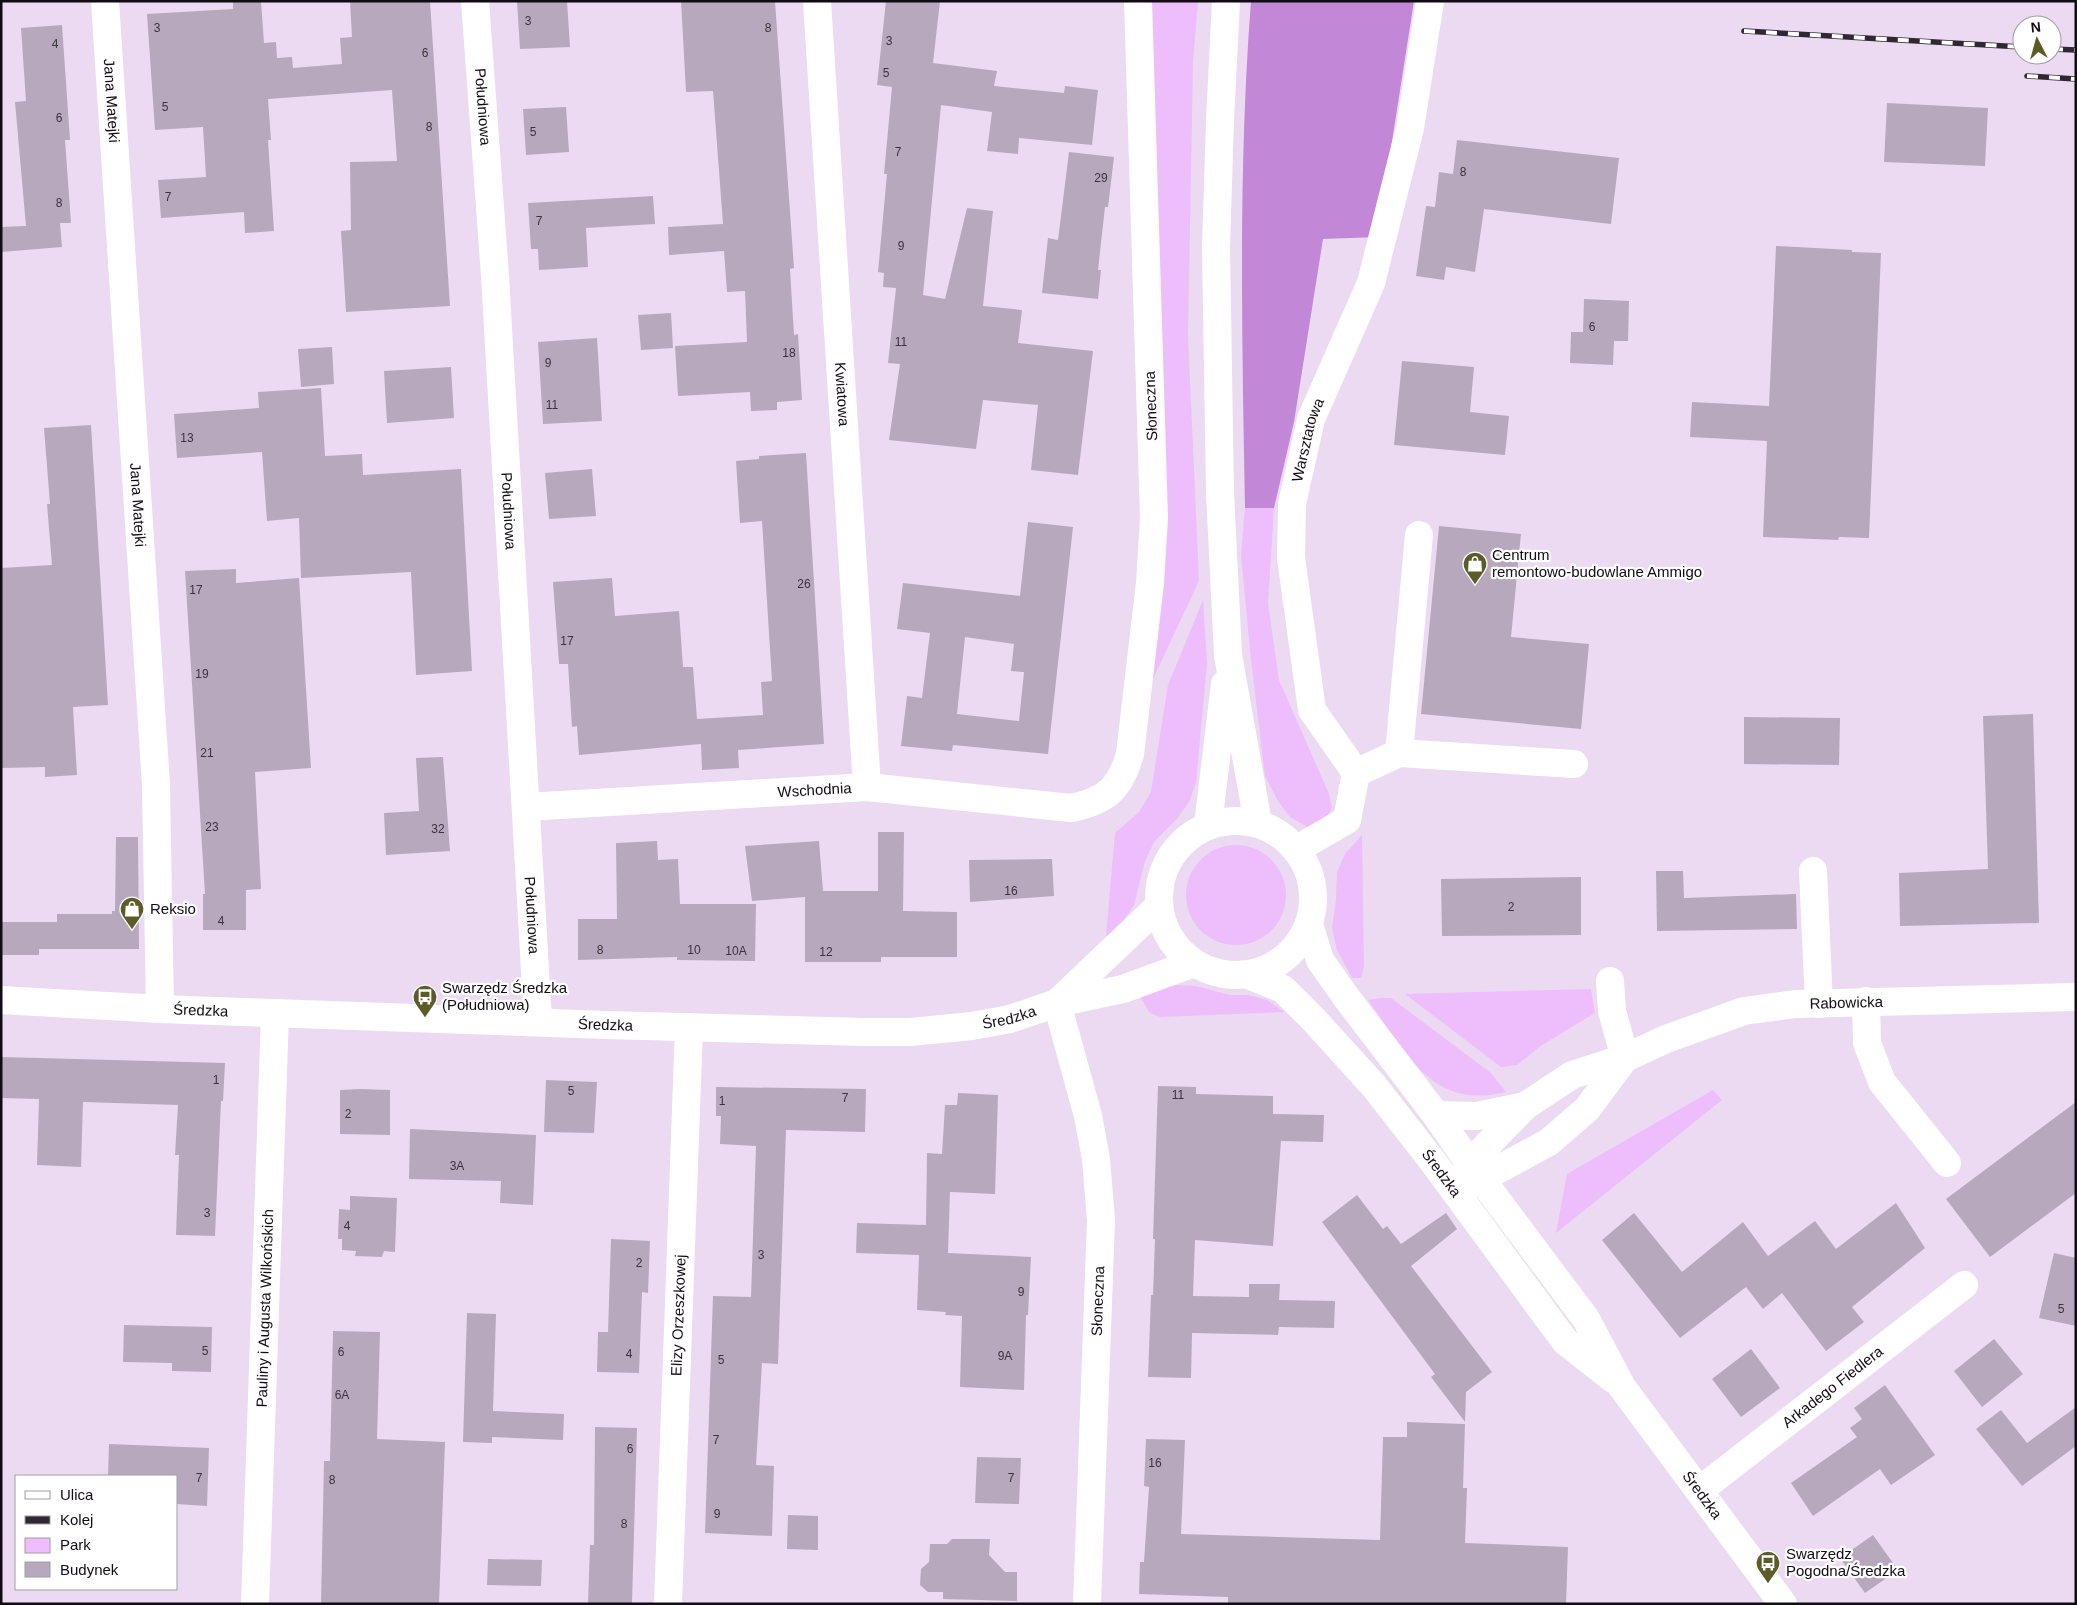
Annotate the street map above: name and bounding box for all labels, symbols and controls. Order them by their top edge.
house number: 3 [525,14,532,28]
north arrow [2012,15,2062,65]
text: N [2030,19,2042,36]
house number: 3 [154,21,161,35]
house number: 8 [765,21,772,35]
house number: 3 [886,34,893,48]
house number: 4 [52,37,59,51]
house number: 6 [422,46,429,60]
street label: Jana Matejki [101,58,123,143]
house number: 5 [883,66,890,80]
street label: Południowa [472,67,495,147]
house number: 5 [162,100,169,114]
house number: 6 [56,111,63,125]
house number: 8 [426,120,433,134]
house number: 5 [530,125,537,139]
house number: 7 [895,145,902,159]
house number: 8 [1460,165,1467,179]
house number: 29 [1094,171,1108,185]
house number: 7 [165,190,172,204]
house number: 8 [56,196,63,210]
house number: 7 [536,214,543,228]
house number: 9 [898,239,905,253]
house number: 6 [1589,320,1596,334]
house number: 11 [895,335,908,349]
house number: 18 [782,346,796,360]
house number: 9 [545,356,552,370]
street label: Kwiatowa [832,362,853,427]
street label: Słoneczna [1141,370,1160,441]
street label: Warsztatowa [1288,395,1327,483]
house number: 11 [546,398,559,412]
house number: 13 [180,431,194,445]
street label: Jana Matejki [127,462,149,547]
street label: Południowa [498,472,520,551]
place label: Centrum remontowo-budowlane Ammigo [1492,546,1702,580]
shop icon: Centrum remontowo-budowlane Ammigo [1462,551,1488,585]
house number: 26 [797,577,811,591]
house number: 17 [189,583,203,597]
house number: 17 [560,634,574,648]
house number: 19 [195,667,209,681]
house number: 21 [200,746,214,760]
street label: Wschodnia [777,779,853,800]
house number: 23 [205,820,219,834]
house number: 32 [431,822,445,836]
street label: Południowa [522,876,543,955]
house number: 16 [1004,884,1018,898]
shop icon: Reksio [119,896,145,930]
place label: Reksio [150,900,196,917]
house number: 2 [1508,900,1515,914]
house number: 4 [218,914,225,928]
house number: 8 [597,943,604,957]
house number: 10 [687,943,701,957]
house number: 10A [725,944,747,958]
house number: 12 [819,945,833,959]
place label: Swarzędz Średzka (Południowa) [442,979,568,1013]
bus stop icon: Swarzędz Średzka (Południowa) [412,984,438,1018]
street label: Rabowicka [1809,993,1884,1012]
street label: Średzka [173,1000,229,1019]
street label: Średzka [981,1002,1039,1032]
street label: Średzka [578,1015,634,1034]
house number: 1 [213,1073,220,1087]
house number: 5 [568,1084,575,1098]
house number: 11 [1172,1088,1185,1102]
house number: 7 [842,1091,849,1105]
house number: 1 [719,1094,726,1108]
house number: 2 [345,1107,352,1121]
street label: Średzka [1419,1146,1465,1201]
house number: 3A [450,1159,464,1173]
house number: 3 [204,1206,211,1220]
street label: Pauliny i Augusta Wilkońskich [253,1209,276,1408]
house number: 4 [344,1219,351,1233]
house number: 3 [758,1248,765,1262]
street label: Elizy Orzeszkowej [667,1254,689,1376]
house number: 2 [636,1256,643,1270]
street label: Słoneczna [1088,1265,1107,1336]
house number: 9 [1018,1285,1025,1299]
house number: 5 [2058,1302,2065,1316]
street label: Arkadego Fiedlera [1779,1342,1887,1431]
house number: 5 [202,1344,209,1358]
house number: 6 [338,1345,345,1359]
house number: 4 [626,1347,633,1361]
house number: 9A [998,1349,1012,1363]
house number: 5 [718,1353,725,1367]
house number: 6A [335,1388,349,1402]
house number: 7 [713,1433,720,1447]
house number: 6 [627,1442,634,1456]
house number: 16 [1148,1456,1162,1470]
street label: Średzka [1679,1468,1726,1522]
house number: 7 [196,1471,203,1485]
house number: 7 [1008,1471,1015,1485]
house number: 8 [329,1473,336,1487]
legend [15,1475,178,1590]
text: Ulica [60,1486,94,1503]
house number: 9 [714,1507,721,1521]
text: Kolej [60,1511,93,1528]
house number: 8 [621,1517,628,1531]
text: Park [60,1536,91,1553]
place label: Swarzędz Pogodna/Średzka [1786,1545,1906,1579]
bus stop icon: Swarzędz Pogodna/Średzka [1755,1550,1781,1584]
text: Budynek [60,1561,119,1578]

